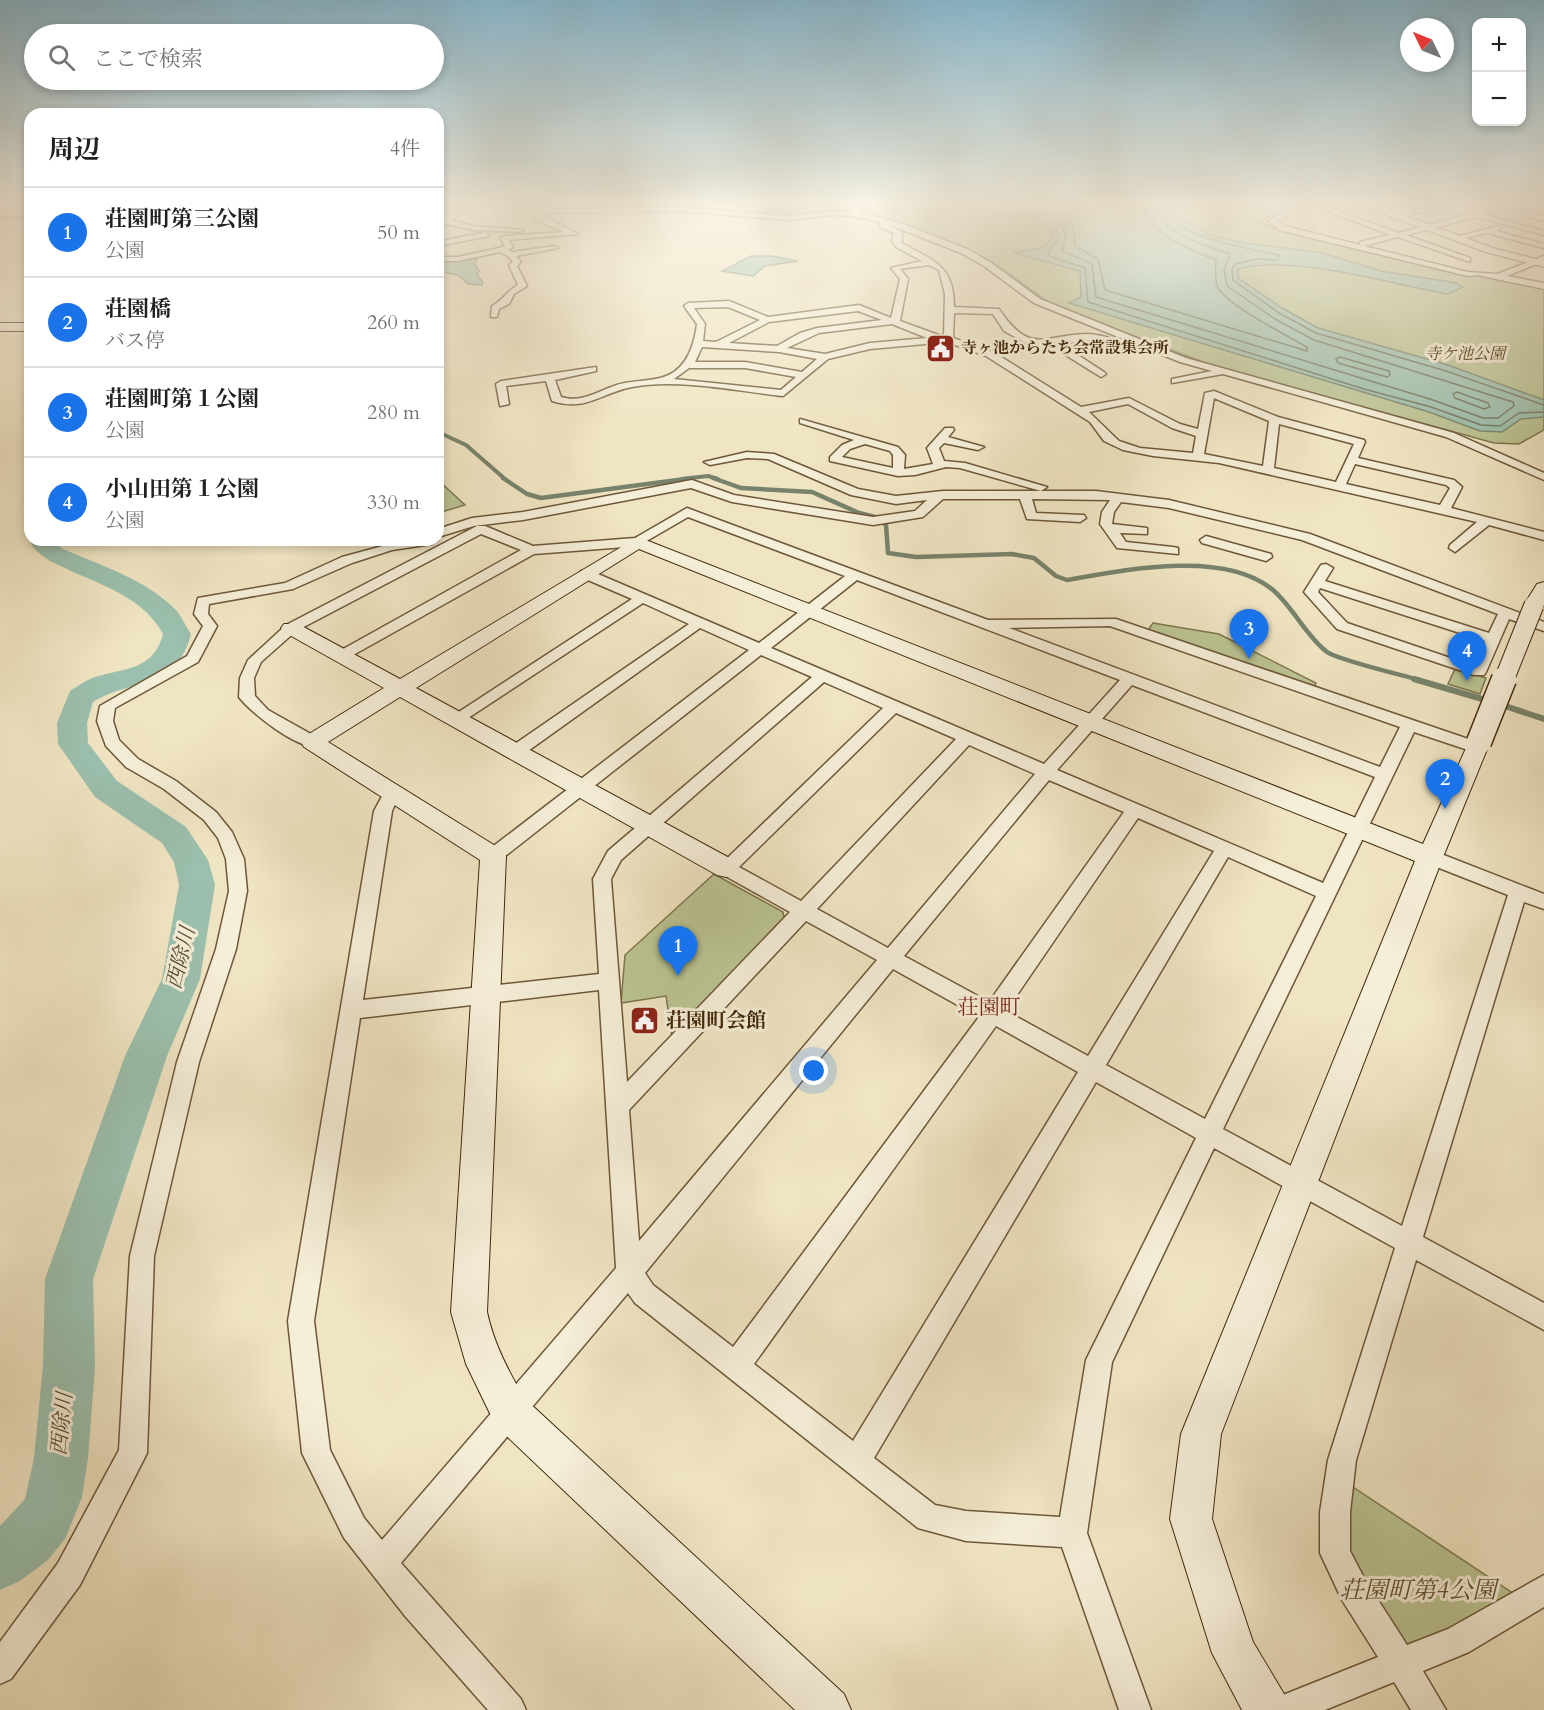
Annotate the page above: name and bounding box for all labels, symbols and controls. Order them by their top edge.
north arrow [1400,18,1454,72]
map controls [1472,18,1526,126]
button: + [1472,18,1526,72]
search box [24,24,444,90]
icon: search [45,41,78,74]
text: ここで検索 [93,44,203,74]
button: − [1472,72,1526,126]
text: 周辺 [48,132,100,167]
text: 4件 [390,135,420,162]
text: 荘園町第三公園 [105,204,259,234]
text: 1 [62,219,73,246]
text: 50 m [377,219,420,246]
text: 公園 [105,237,145,264]
text: 荘園橋 [105,294,171,324]
text: 2 [62,309,73,336]
text: 260 m [367,309,420,336]
text: バス停 [105,327,165,354]
public building icon: 寺ヶ池からたち会常設集会所 [924,332,956,364]
place label: 寺ヶ池からたち会常設集会所 [961,337,1169,359]
park label: 寺ケ池公園 [1425,343,1508,365]
text: 荘園町第１公園 [105,384,259,414]
text: 3 [62,399,73,426]
text: 280 m [367,399,420,426]
text: 公園 [105,417,145,444]
text: 小山田第１公園 [105,474,259,504]
text: 4 [62,489,73,516]
text: 330 m [367,489,420,516]
text: 公園 [105,507,145,534]
pin: 3 [1230,610,1268,659]
pin: 4 [1448,632,1486,681]
pin: 2 [1426,760,1464,809]
water label: 西除川 [159,922,203,992]
pin: 1 [658,926,698,976]
district label: 荘園町 [958,993,1021,1022]
public building icon: 荘園町会館 [629,1004,661,1036]
place label: 荘園町会館 [666,1007,766,1034]
your location [799,1056,828,1085]
water label: 西除川 [44,1389,80,1457]
park label: 荘園町第4公園 [1340,1574,1500,1607]

